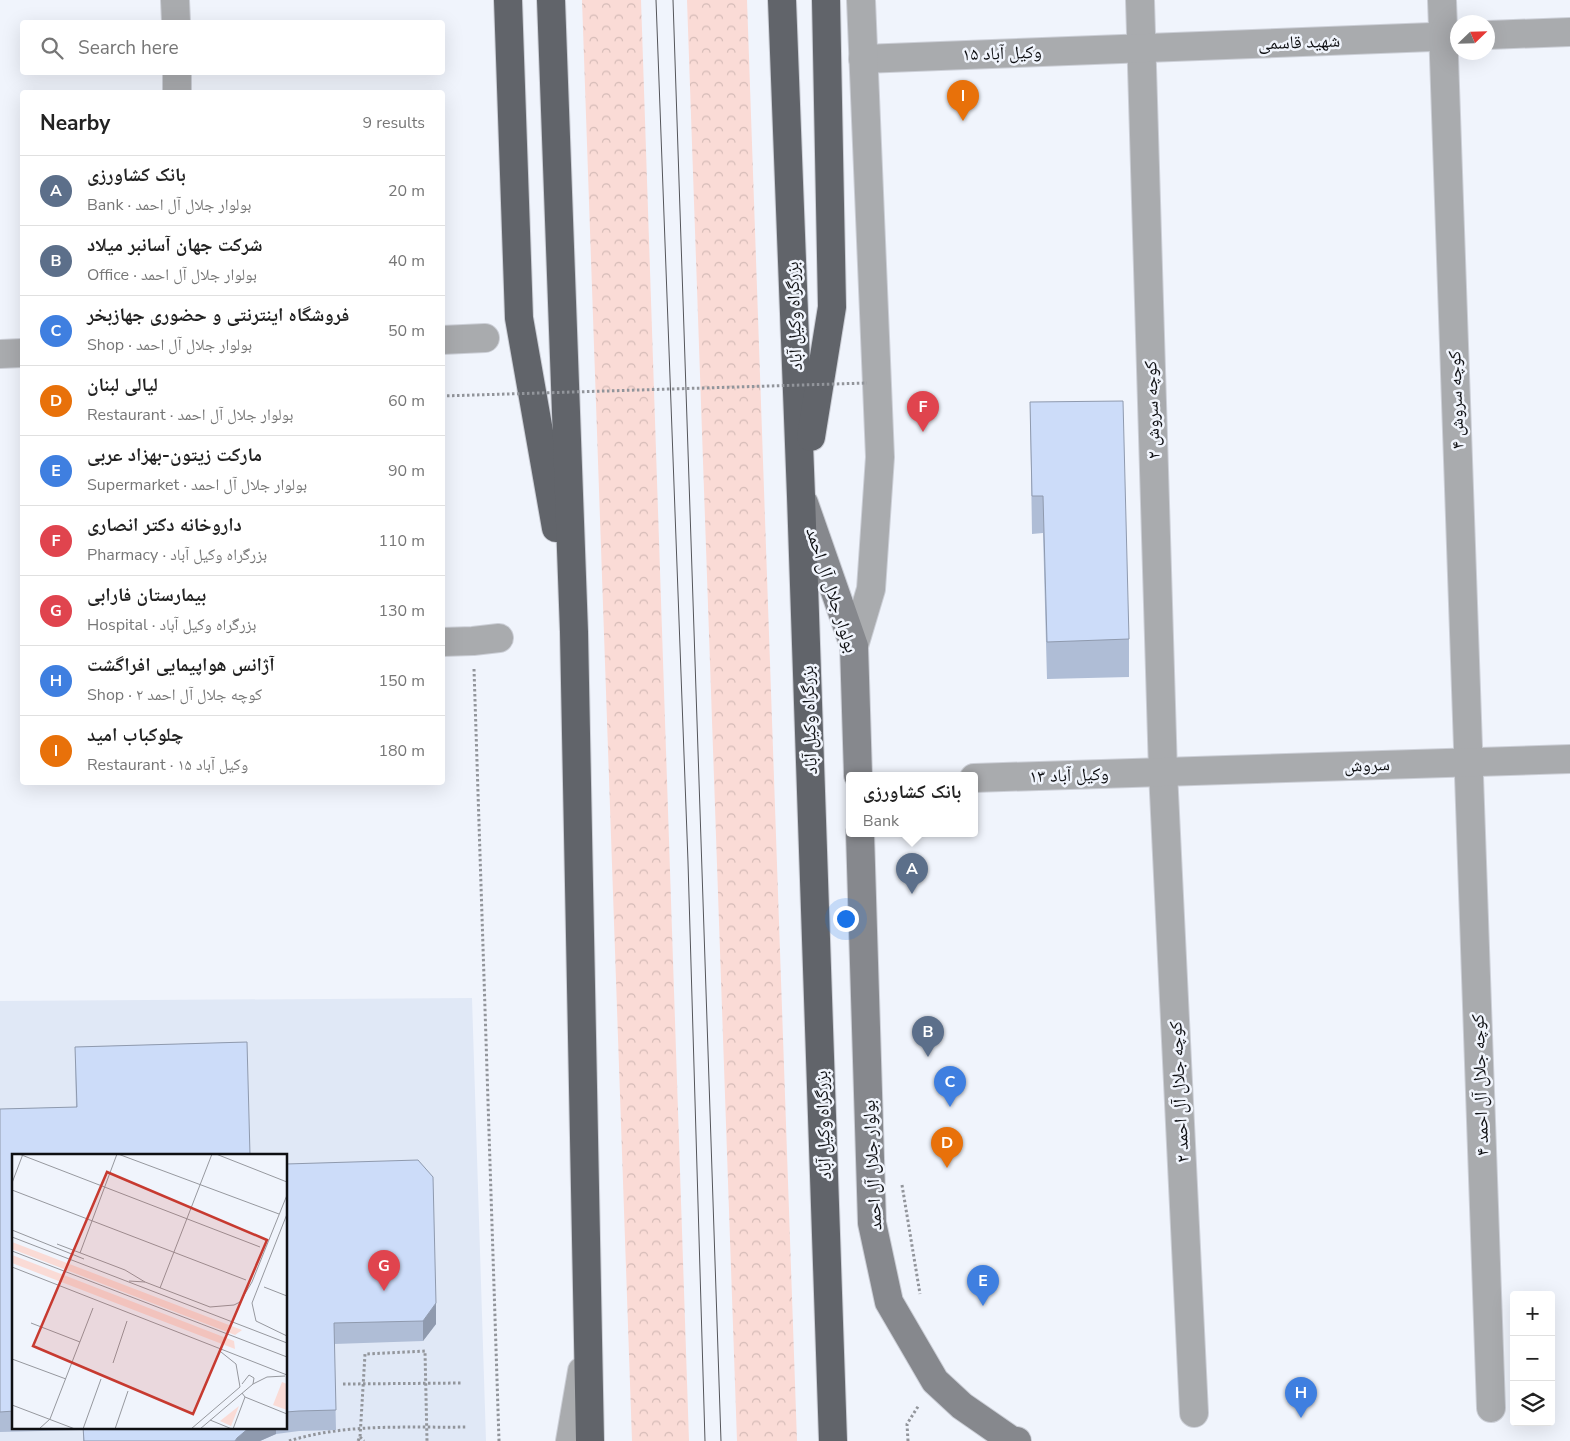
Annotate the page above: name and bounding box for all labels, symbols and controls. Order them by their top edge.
north arrow [1450,15,1495,60]
search box [20,20,445,75]
street label: شهید قاسمی [1258,29,1340,55]
icon: search [38,34,66,62]
text: Search here [78,35,179,61]
street label: ۱۵ وکیل آباد [962,40,1042,66]
pin: I [947,80,979,121]
text: Nearby [40,109,110,137]
text: 9 results [363,112,425,134]
text: بانک کشاورزی [87,162,186,188]
text: A [50,180,62,202]
text: 20 m [388,180,425,202]
text: Bank · بولوار جلال آل احمد [87,194,251,216]
text: شرکت جهان آسانبر میلاد [87,232,263,258]
text: B [50,250,62,272]
text: 40 m [388,250,425,272]
street label: بزرگراه وکیل آباد [780,261,808,371]
text: Office · بولوار جلال آل احمد [87,264,257,286]
text: فروشگاه اینترنتی و حضوری جهازبخر [87,302,349,328]
text: C [51,320,61,342]
text: 50 m [388,320,425,342]
text: Shop · بولوار جلال آل احمد [87,334,252,356]
street label: کوچه سروش ۴ [1442,350,1470,450]
street label: کوچه سروش ۲ [1138,360,1166,460]
text: لیالی لبنان [87,372,158,398]
text: D [50,390,62,412]
text: 60 m [388,390,425,412]
pin: F [907,391,939,432]
text: Restaurant · بولوار جلال آل احمد [87,404,293,426]
text: مارکت زیتون-بهزاد عربی [87,442,262,468]
text: E [51,460,61,482]
text: 90 m [388,460,425,482]
text: Supermarket · بولوار جلال آل احمد [87,474,307,496]
text: داروخانه دکتر انصاری [87,512,242,538]
street label: بولوار جلال آل احمد [800,524,864,656]
text: F [52,530,61,552]
text: 110 m [378,530,425,552]
text: Pharmacy · بزرگراه وکیل آباد [87,544,267,566]
text: بیمارستان فارابی [87,582,206,608]
text: G [50,600,62,622]
text: 130 m [378,600,425,622]
text: Hospital · بزرگراه وکیل آباد [87,614,256,636]
text: آژانس هواپیمایی افراگشت [87,652,275,678]
street label: بزرگراه وکیل آباد [795,665,823,775]
text: H [50,670,62,692]
text: 150 m [378,670,425,692]
text: Shop · کوچه جلال آل احمد ۲ [87,684,262,706]
text: چلوکباب امید [87,722,184,748]
text: I [54,740,58,762]
text: 180 m [378,740,425,762]
street label: سروش [1344,752,1390,778]
text: Restaurant · ۱۵ وکیل آباد [87,754,248,776]
street label: ۱۳ وکیل آباد [1029,762,1109,788]
popup [846,772,978,837]
text: بانک کشاورزی [863,779,961,805]
text: Bank [863,810,899,832]
pin: A [896,853,928,894]
your location [833,906,859,932]
street label: کوچه جلال آل احمد ۴ [1466,1013,1494,1156]
pin: B [912,1016,944,1057]
street label: کوچه جلال آل احمد ۲ [1163,1020,1195,1163]
pin: C [934,1066,966,1107]
street label: بزرگراه وکیل آباد [809,1070,837,1180]
street label: بولوار جلال آل احمد [857,1099,887,1231]
pin: D [931,1127,963,1168]
inset map [12,1154,288,1428]
pin: G [368,1250,400,1291]
pin: E [967,1265,999,1306]
map controls [1510,1291,1555,1426]
button: + [1510,1291,1555,1336]
button: − [1510,1336,1555,1381]
pin: H [1285,1377,1317,1418]
button: layers [1510,1381,1555,1426]

